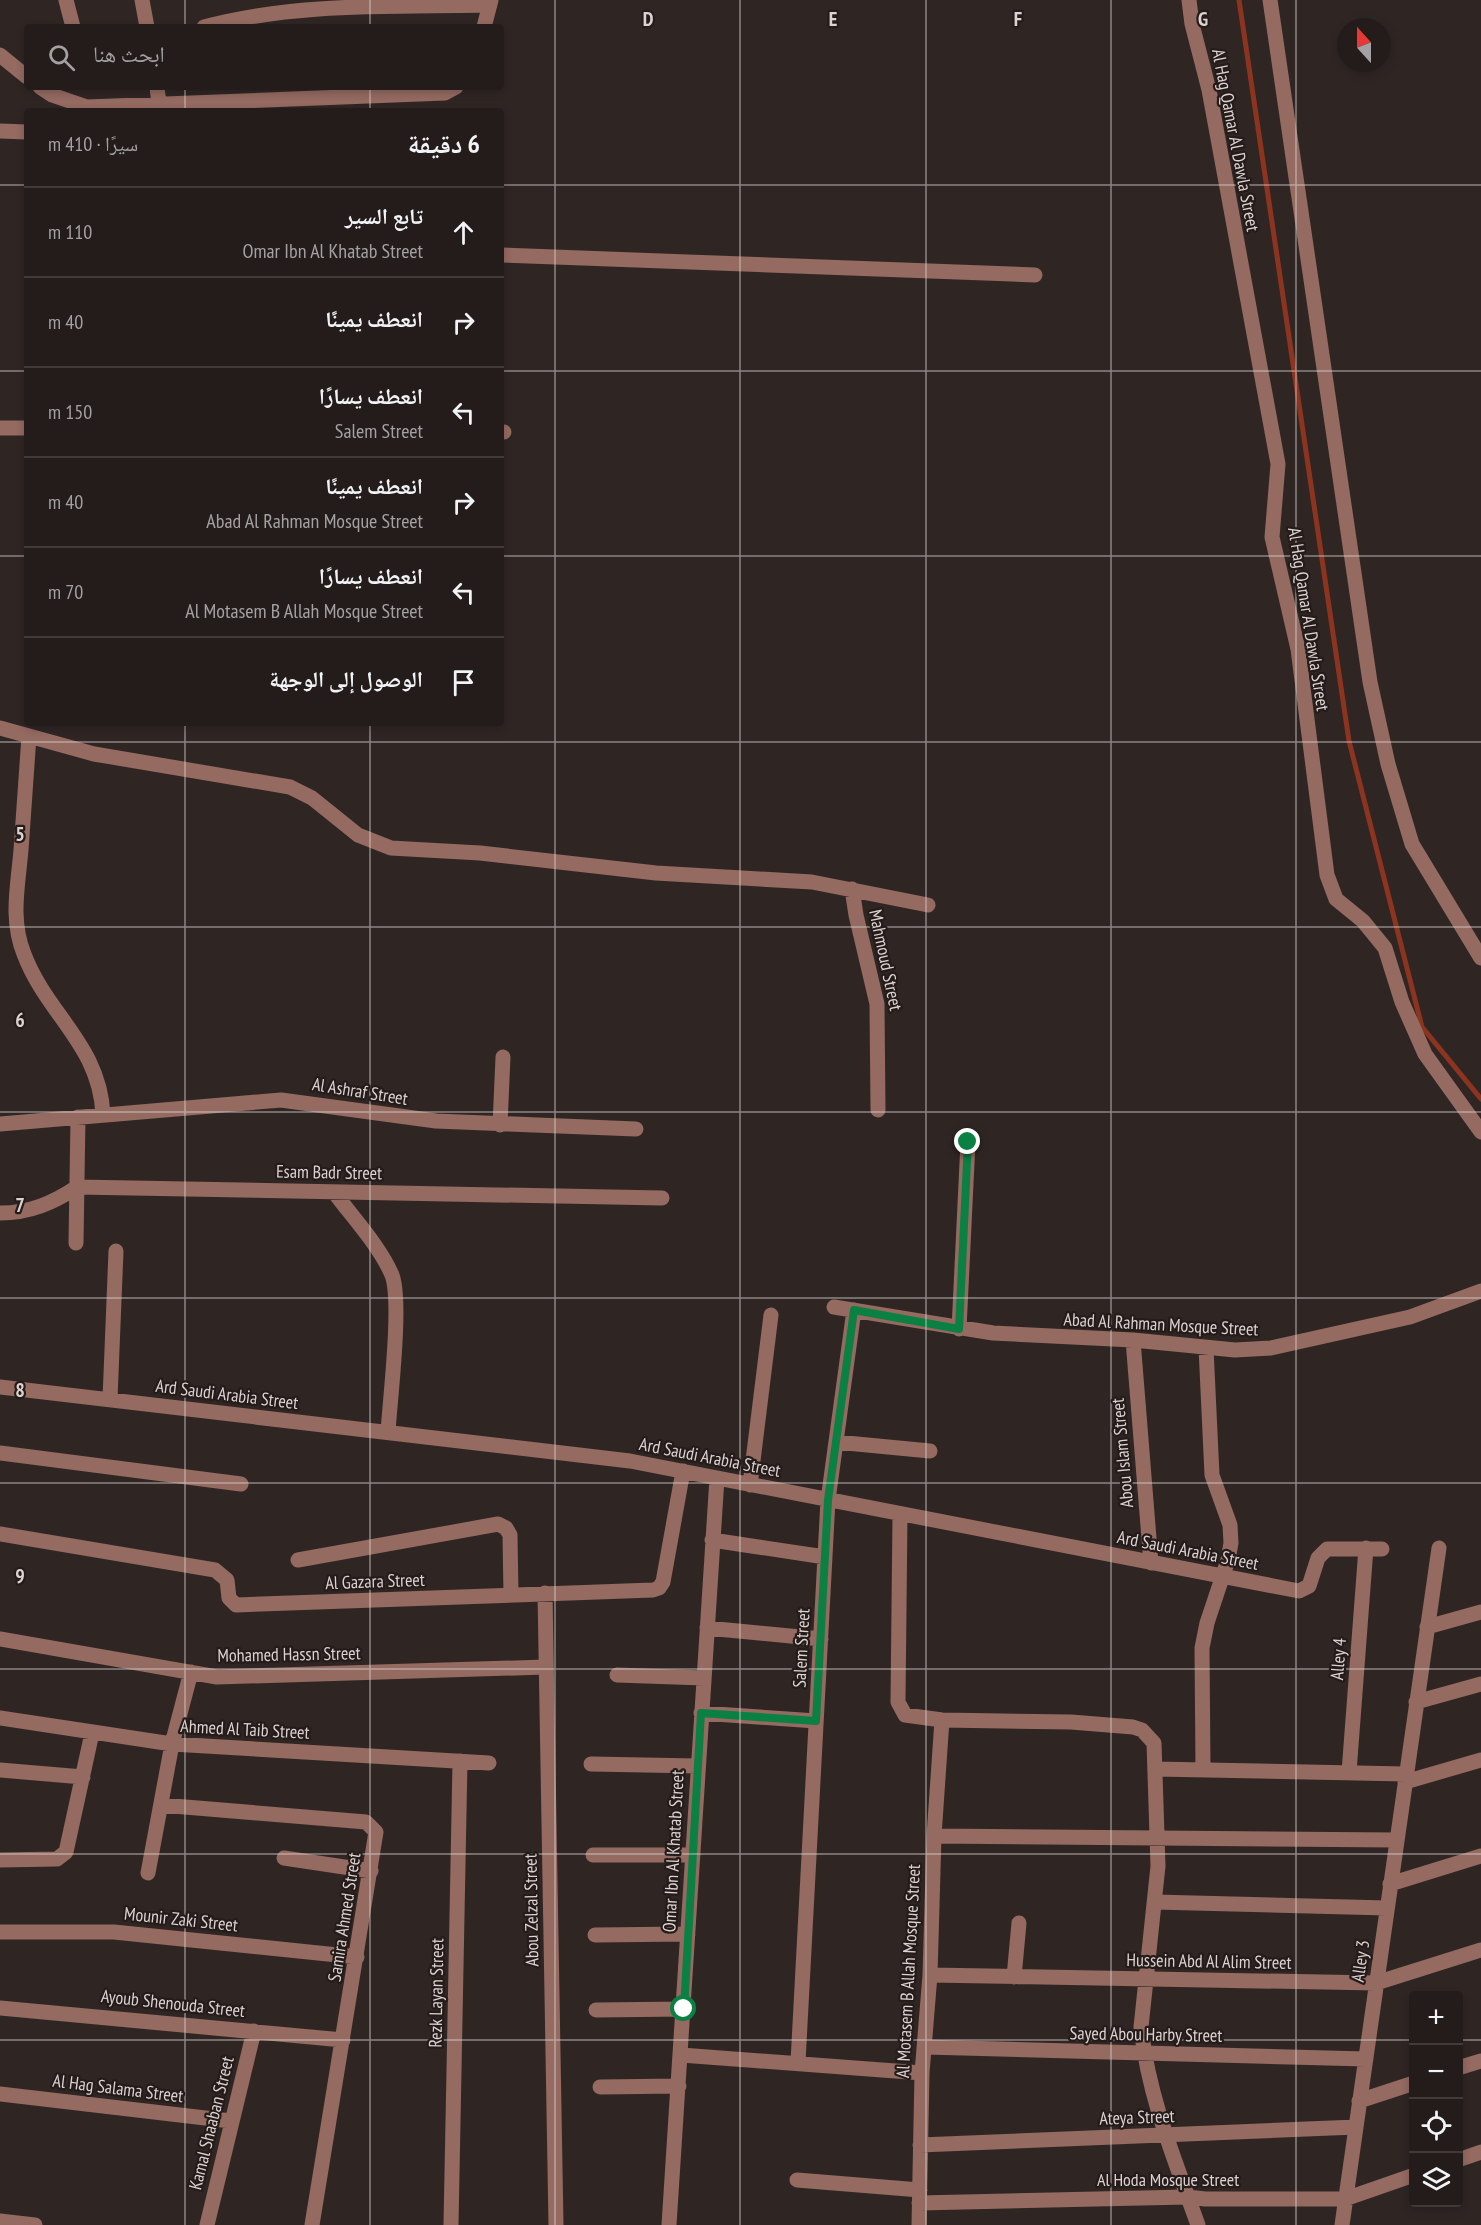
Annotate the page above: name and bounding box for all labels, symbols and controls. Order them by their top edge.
text: D [643,6,654,32]
text: E [829,6,837,32]
text: F [1014,6,1022,32]
text: G [1198,6,1208,32]
north arrow [1337,18,1391,72]
search box [24,24,504,90]
text: ابحث هنا [93,40,165,68]
icon: search [45,41,78,74]
street label: Al Hag Qamar Al Dawla Street [1207,47,1265,233]
text: 6 دقيقة [408,127,480,160]
text: سيرًا · 410 m [48,131,138,157]
text: تابع السير [345,202,423,230]
icon: ahead [447,216,480,249]
text: 110 m [48,219,92,245]
text: Omar Ibn Al Khatab Street [243,238,423,264]
text: انعطف يمينًا [325,305,423,333]
icon: right [447,306,480,339]
text: 40 m [48,309,83,335]
text: انعطف يسارًا [319,382,423,410]
icon: left [447,396,480,429]
text: 150 m [48,399,92,425]
text: Salem Street [335,418,423,444]
text: انعطف يمينًا [325,472,423,500]
icon: right [447,486,480,519]
text: 40 m [48,489,83,515]
text: Abad Al Rahman Mosque Street [206,508,423,534]
street label: Al Hag Qamar Al Dawla Street [1283,526,1335,712]
text: انعطف يسارًا [319,562,423,590]
icon: left [447,576,480,609]
text: 70 m [48,579,83,605]
text: Al Motasem B Allah Mosque Street [185,598,423,624]
text: الوصول إلى الوجهة [269,665,423,693]
icon: arrive [447,666,480,699]
text: 5 [15,821,25,847]
street label: Mahmoud Street [864,907,908,1013]
text: 6 [15,1007,25,1033]
street label: Al Ashraf Street [311,1072,409,1110]
route end [954,1128,980,1154]
street label: Esam Badr Street [276,1160,382,1184]
text: 7 [15,1192,25,1218]
street label: Abad Al Rahman Mosque Street [1063,1307,1259,1341]
street label: Ard Saudi Arabia Street [154,1374,300,1414]
text: 8 [15,1377,25,1403]
street label: Abou Islam Street [1106,1397,1138,1509]
street label: Ard Saudi Arabia Street [637,1432,783,1482]
street label: Ard Saudi Arabia Street [1115,1525,1261,1575]
text: 9 [15,1563,25,1589]
street label: Al Gazara Street [325,1568,425,1594]
street label: Salem Street [787,1608,815,1688]
street label: Alley 4 [1325,1637,1351,1681]
street label: Mohamed Hassn Street [217,1641,361,1667]
street label: Ahmed Al Taib Street [180,1714,310,1744]
street label: Omar Ibn Al Khatab Street [657,1769,689,1933]
street label: Samira Ahmed Street [322,1851,366,1983]
street label: Abou Zelzal Street [519,1853,543,1967]
street label: Al Motasem B Allah Mosque Street [891,1863,925,2078]
street label: Mounir Zaki Street [123,1902,239,1936]
street label: Rezk Layan Street [424,1938,448,2048]
street label: Alley 3 [1346,1939,1374,1983]
street label: Hussein Abd Al Alim Street [1126,1948,1292,1974]
street label: Ayoub Shenouda Street [100,1984,246,2022]
map controls [1409,1991,1463,2207]
button: + [1409,1991,1463,2045]
route start [670,1995,696,2021]
street label: Sayed Abou Harby Street [1069,2021,1223,2047]
button: − [1409,2045,1463,2099]
street label: Kamal Shaaban Street [183,2054,239,2192]
street label: Al Hag Salama Street [51,2069,185,2107]
button: locate [1409,2099,1463,2153]
street label: Ateya Street [1099,2104,1175,2130]
button: layers [1409,2153,1463,2207]
street label: Al Hoda Mosque Street [1097,2168,1239,2191]

